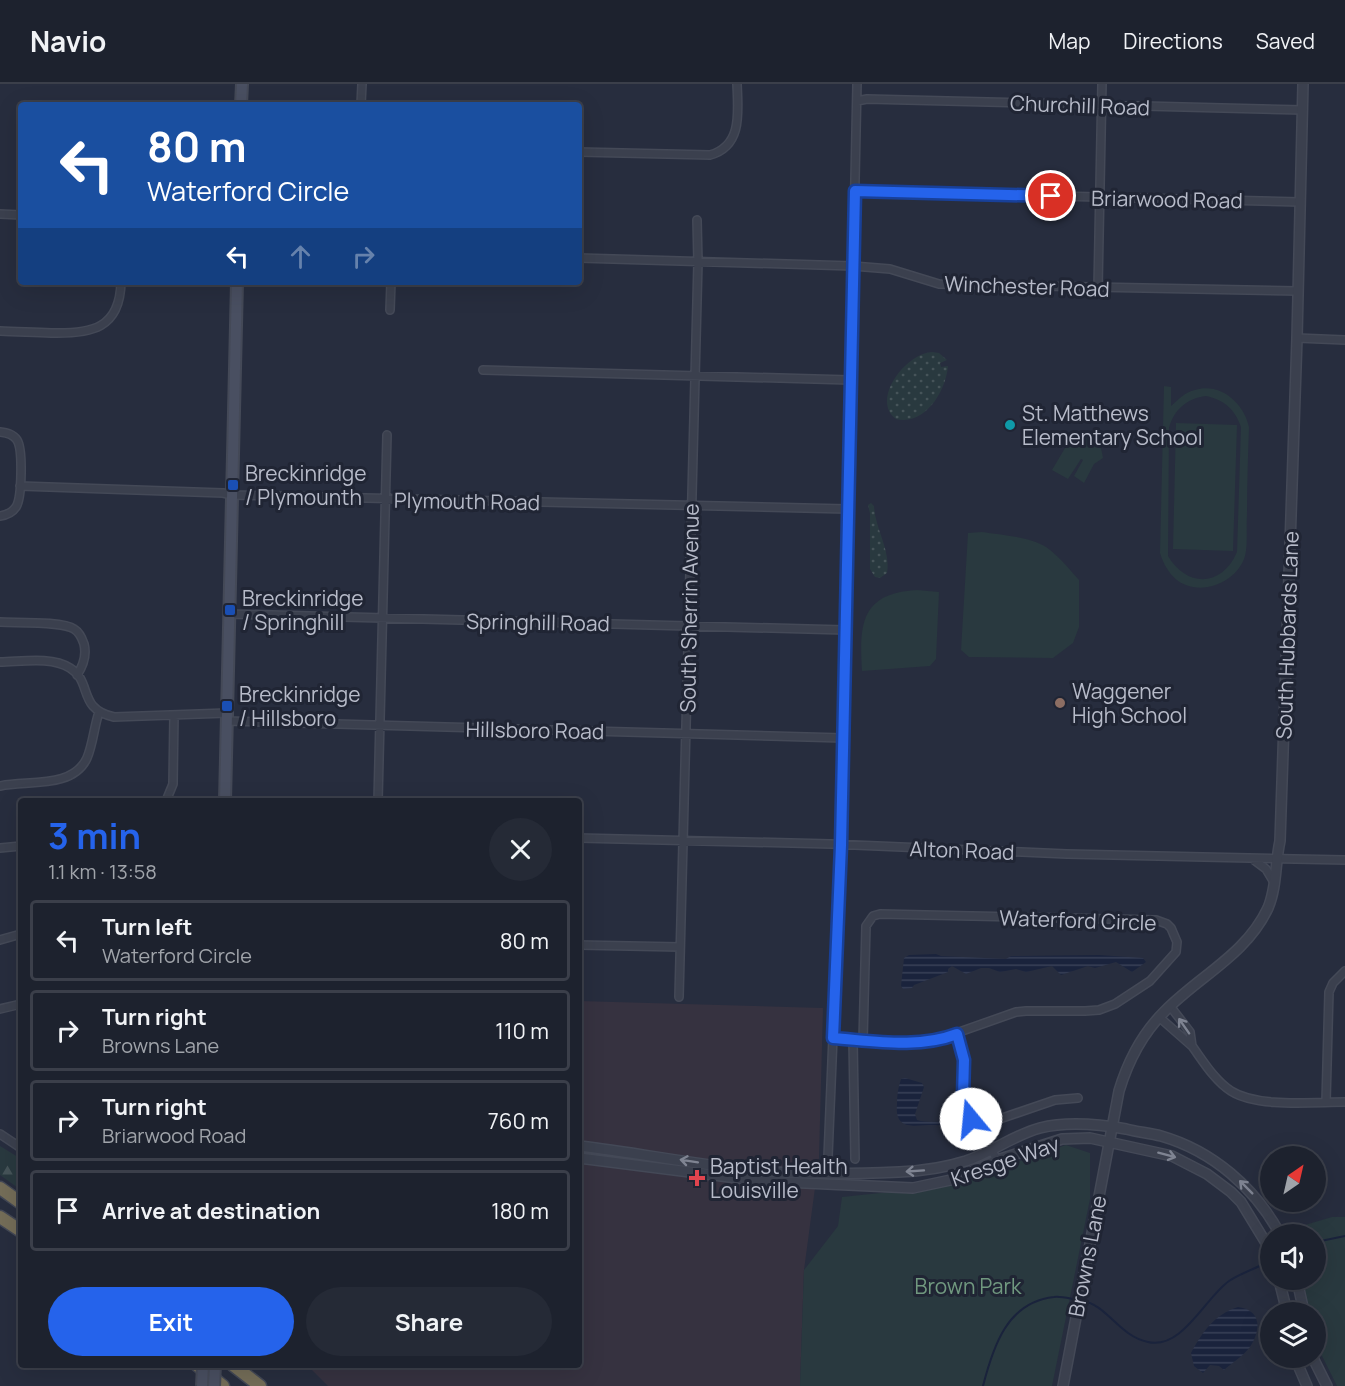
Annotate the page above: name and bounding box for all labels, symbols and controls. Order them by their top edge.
text: Navio [30,22,106,60]
text: Map [1049,27,1090,55]
text: Directions [1123,27,1223,55]
text: Saved [1256,27,1315,55]
street label: Churchill Road [1009,89,1151,121]
text: 80 m [147,117,247,175]
icon: left [48,126,126,204]
pin [1025,170,1076,221]
text: Waterford Circle [147,172,349,209]
icon: arrive [1034,179,1067,212]
street label: Briarwood Road [1091,184,1243,214]
icon: left [221,240,254,273]
icon: ahead [284,240,317,273]
icon: right [347,240,380,273]
street label: Winchester Road [944,269,1110,303]
place label: St. Matthews Elementary School [1022,399,1203,451]
marker: St. Matthews Elementary School [1003,418,1017,432]
place label: Breckinridge / Plymounth [245,459,367,511]
marker: Breckinridge / Plymounth [226,478,240,492]
street label: Plymouth Road [394,486,540,516]
street label: South Sherrin Avenue [673,503,705,713]
street label: South Hubbards Lane [1269,530,1305,740]
place label: Breckinridge / Springhill [242,584,364,636]
marker: Breckinridge / Springhill [223,603,237,617]
street label: Springhill Road [466,607,610,637]
place label: Waggener High School [1072,677,1187,729]
place label: Breckinridge / Hillsboro [239,680,361,732]
marker: Waggener High School [1053,696,1067,710]
marker: Breckinridge / Hillsboro [220,699,234,713]
street label: Hillsboro Road [465,715,605,745]
text: 3 min [48,811,141,860]
button: close [489,818,552,881]
street label: Alton Road [909,834,1015,866]
text: 1.1 km · 13:58 [48,858,157,885]
street label: Waterford Circle [999,903,1157,937]
text: Turn left [102,912,192,942]
icon: left [51,924,84,957]
text: 80 m [500,926,549,956]
text: Waterford Circle [102,942,252,969]
text: Turn right [102,1002,207,1032]
icon: right [51,1014,84,1047]
text: 110 m [495,1016,549,1046]
one-way arrow [1178,1018,1190,1034]
text: Browns Lane [102,1032,219,1059]
position arrow [939,1087,1003,1151]
text: Turn right [102,1092,207,1122]
icon: right [51,1104,84,1137]
text: 760 m [488,1106,549,1136]
text: Briarwood Road [102,1122,246,1149]
street label: Kresge Way [947,1129,1063,1193]
north arrow [1260,1146,1326,1212]
map controls [1260,1146,1326,1368]
one-way arrow [1157,1149,1176,1161]
place label: Baptist Health Louisville [710,1152,848,1204]
one-way arrow [680,1156,699,1167]
one-way arrow [906,1165,926,1176]
marker: Baptist Health Louisville [688,1169,706,1187]
one-way arrow [1239,1180,1254,1195]
street label: Browns Lane [1062,1193,1112,1319]
icon: arrive [51,1194,84,1227]
text: Arrive at destination [102,1196,320,1226]
text: 180 m [491,1196,549,1226]
button: sound [1260,1224,1326,1290]
park label: Brown Park [915,1272,1022,1300]
button: Exit [48,1287,294,1356]
button: Share [306,1287,552,1356]
button: layers [1260,1302,1326,1368]

